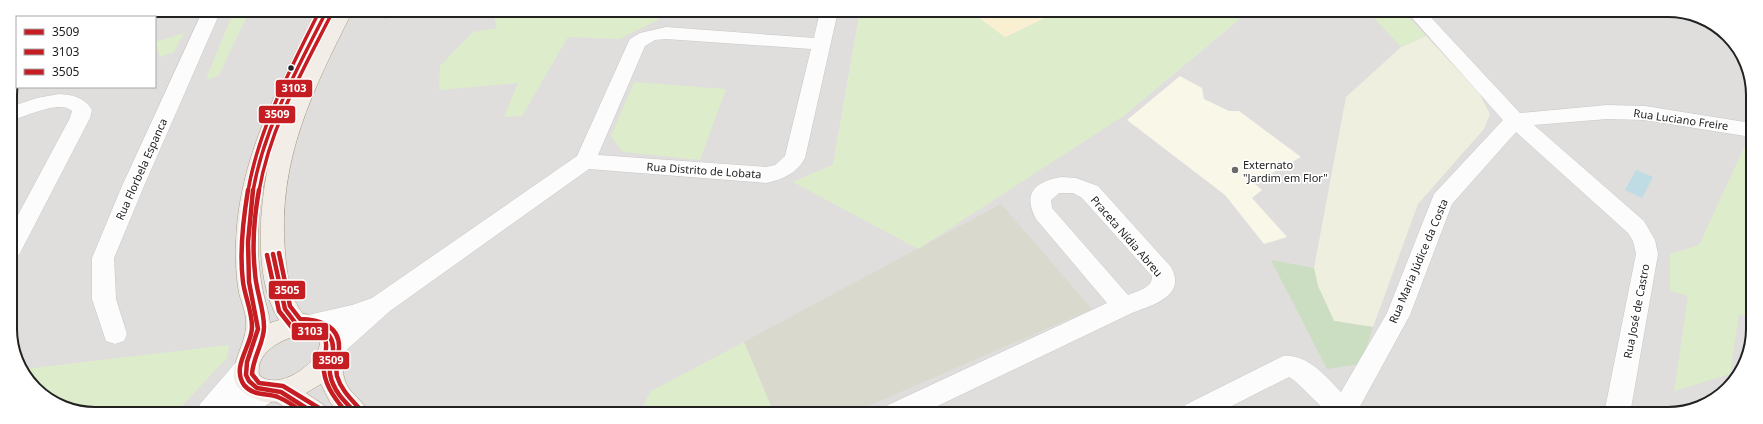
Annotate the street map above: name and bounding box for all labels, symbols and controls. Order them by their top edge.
legend [16,16,156,88]
text: 3509 [52,23,80,40]
text: 3103 [52,43,80,60]
text: 3505 [52,63,80,80]
unlabelled marker [286,63,296,73]
line badge: 3103 [275,79,313,98]
text: 3103 [281,80,307,95]
line badge: 3509 [258,105,296,124]
street label: Rua Luciano Freire [1633,105,1729,133]
text: 3509 [264,106,290,121]
street label: Rua Florbela Espanca [112,116,170,222]
place label: Externato "Jardim em Flor" [1243,157,1328,185]
street label: Rua Distrito de Lobata [646,159,762,181]
marker: Externato "Jardim em Flor" [1230,165,1240,175]
street label: Praceta Nídia Abreu [1088,192,1166,280]
street label: Rua Maria Júdice da Costa [1385,196,1451,326]
street label: Rua José de Castro [1619,262,1653,359]
line badge: 3505 [268,280,306,300]
text: 3505 [274,282,300,297]
line badge: 3103 [291,322,329,341]
text: 3103 [297,323,323,338]
line badge: 3509 [312,351,350,370]
text: 3509 [318,352,344,367]

